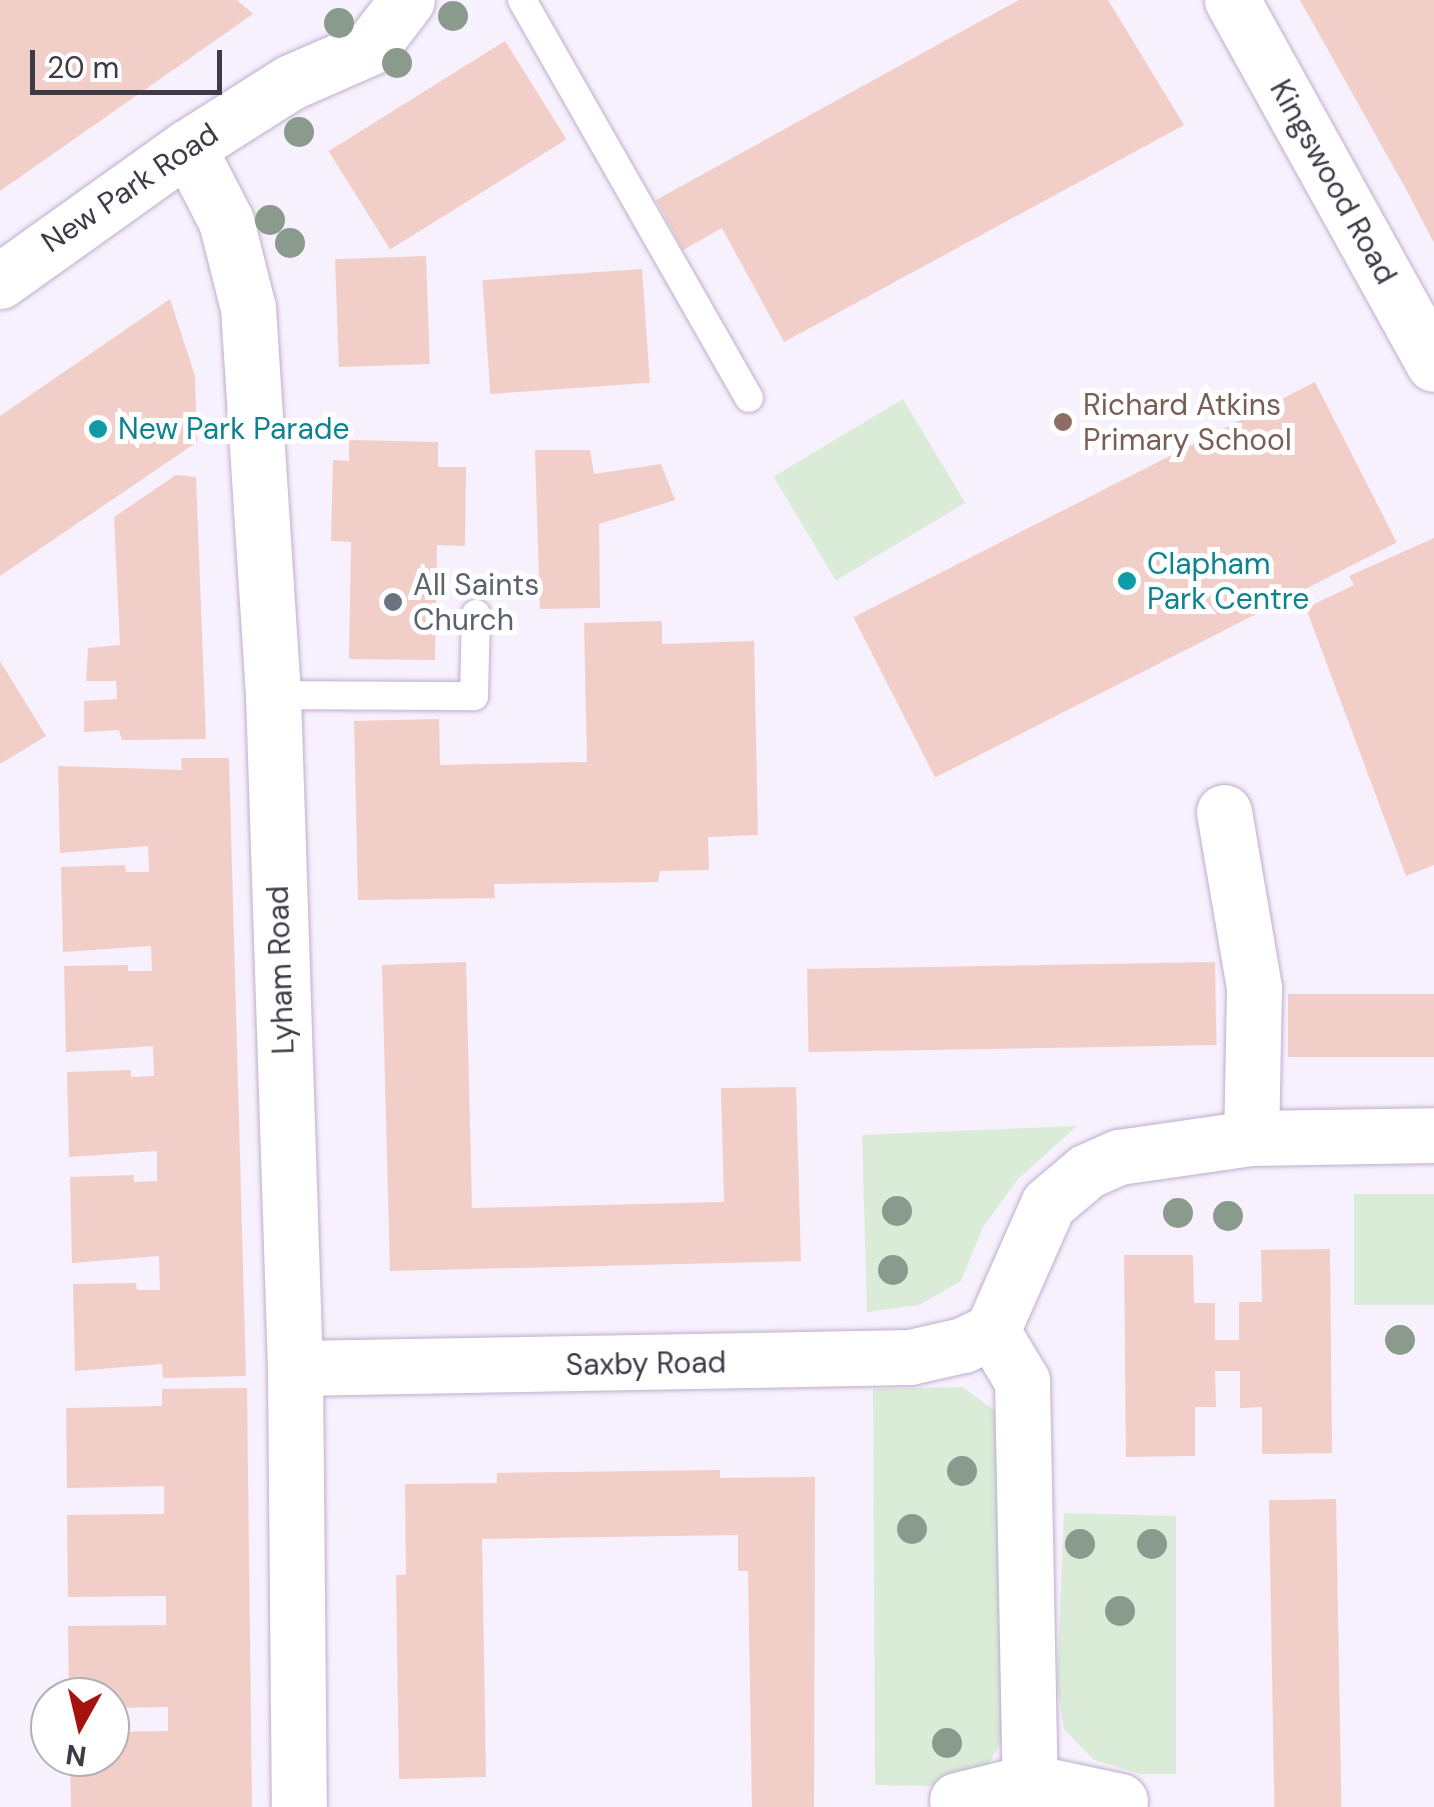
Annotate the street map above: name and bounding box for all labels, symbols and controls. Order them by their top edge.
scale bar [35,30,228,92]
text: 20 m [47,48,119,87]
street label: Kingswood Road [1262,74,1404,290]
street label: New Park Road [35,116,225,260]
place label: Richard Atkins Primary School [1083,387,1292,458]
place label: New Park Parade [118,411,350,447]
marker: Richard Atkins Primary School [1052,411,1074,433]
marker: New Park Parade [87,418,109,440]
place label: Clapham Park Centre [1147,546,1309,616]
place label: All Saints Church [413,567,539,638]
marker: Clapham Park Centre [1116,570,1138,592]
marker: All Saints Church [382,591,404,613]
street label: Lyham Road [260,885,302,1055]
street label: Saxby Road [565,1345,727,1383]
north arrow [30,1677,130,1777]
text: N [63,1735,89,1775]

